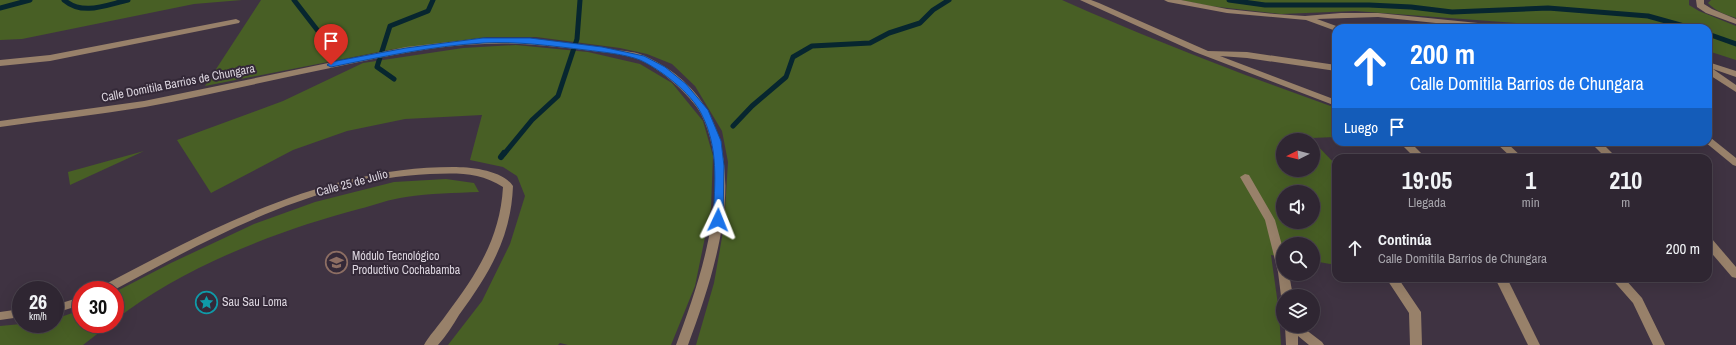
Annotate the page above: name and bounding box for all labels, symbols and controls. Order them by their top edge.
pin [314,24,348,65]
icon: arrive [320,30,342,52]
text: 200 m [1410,35,1475,73]
icon: ahead [1344,40,1396,92]
street label: Calle Domitila Barrios de Chungara [100,60,257,106]
text: Calle Domitila Barrios de Chungara [1410,71,1644,96]
icon: arrive [1386,116,1408,138]
text: Luego [1344,117,1378,138]
north arrow [1276,133,1320,177]
map controls [1276,133,1320,333]
text: 19:05 [1402,164,1452,196]
text: 1 [1525,164,1536,196]
text: 210 [1609,164,1642,196]
street label: Calle 25 de Julio [315,166,389,200]
button: sound [1276,185,1320,229]
text: Llegada [1408,194,1446,211]
text: min [1522,194,1540,211]
text: m [1621,194,1630,211]
position arrow [697,199,739,241]
text: Continúa [1378,229,1431,250]
button: search [1276,237,1320,281]
icon: ahead [1344,237,1366,259]
text: 200 m [1666,238,1700,259]
place label: Módulo Tecnológico Productivo Cochabamba [352,248,461,278]
school or university icon: Módulo Tecnológico Productivo Cochabamba [324,250,350,276]
text: Calle Domitila Barrios de Chungara [1378,250,1547,267]
speed limit sign: 30 [72,281,124,333]
text: 26 [29,288,47,315]
place icon: Sau Sau Loma [194,289,220,315]
button: layers [1276,289,1320,333]
place label: Sau Sau Loma [222,294,288,310]
text: km/h [29,310,47,323]

